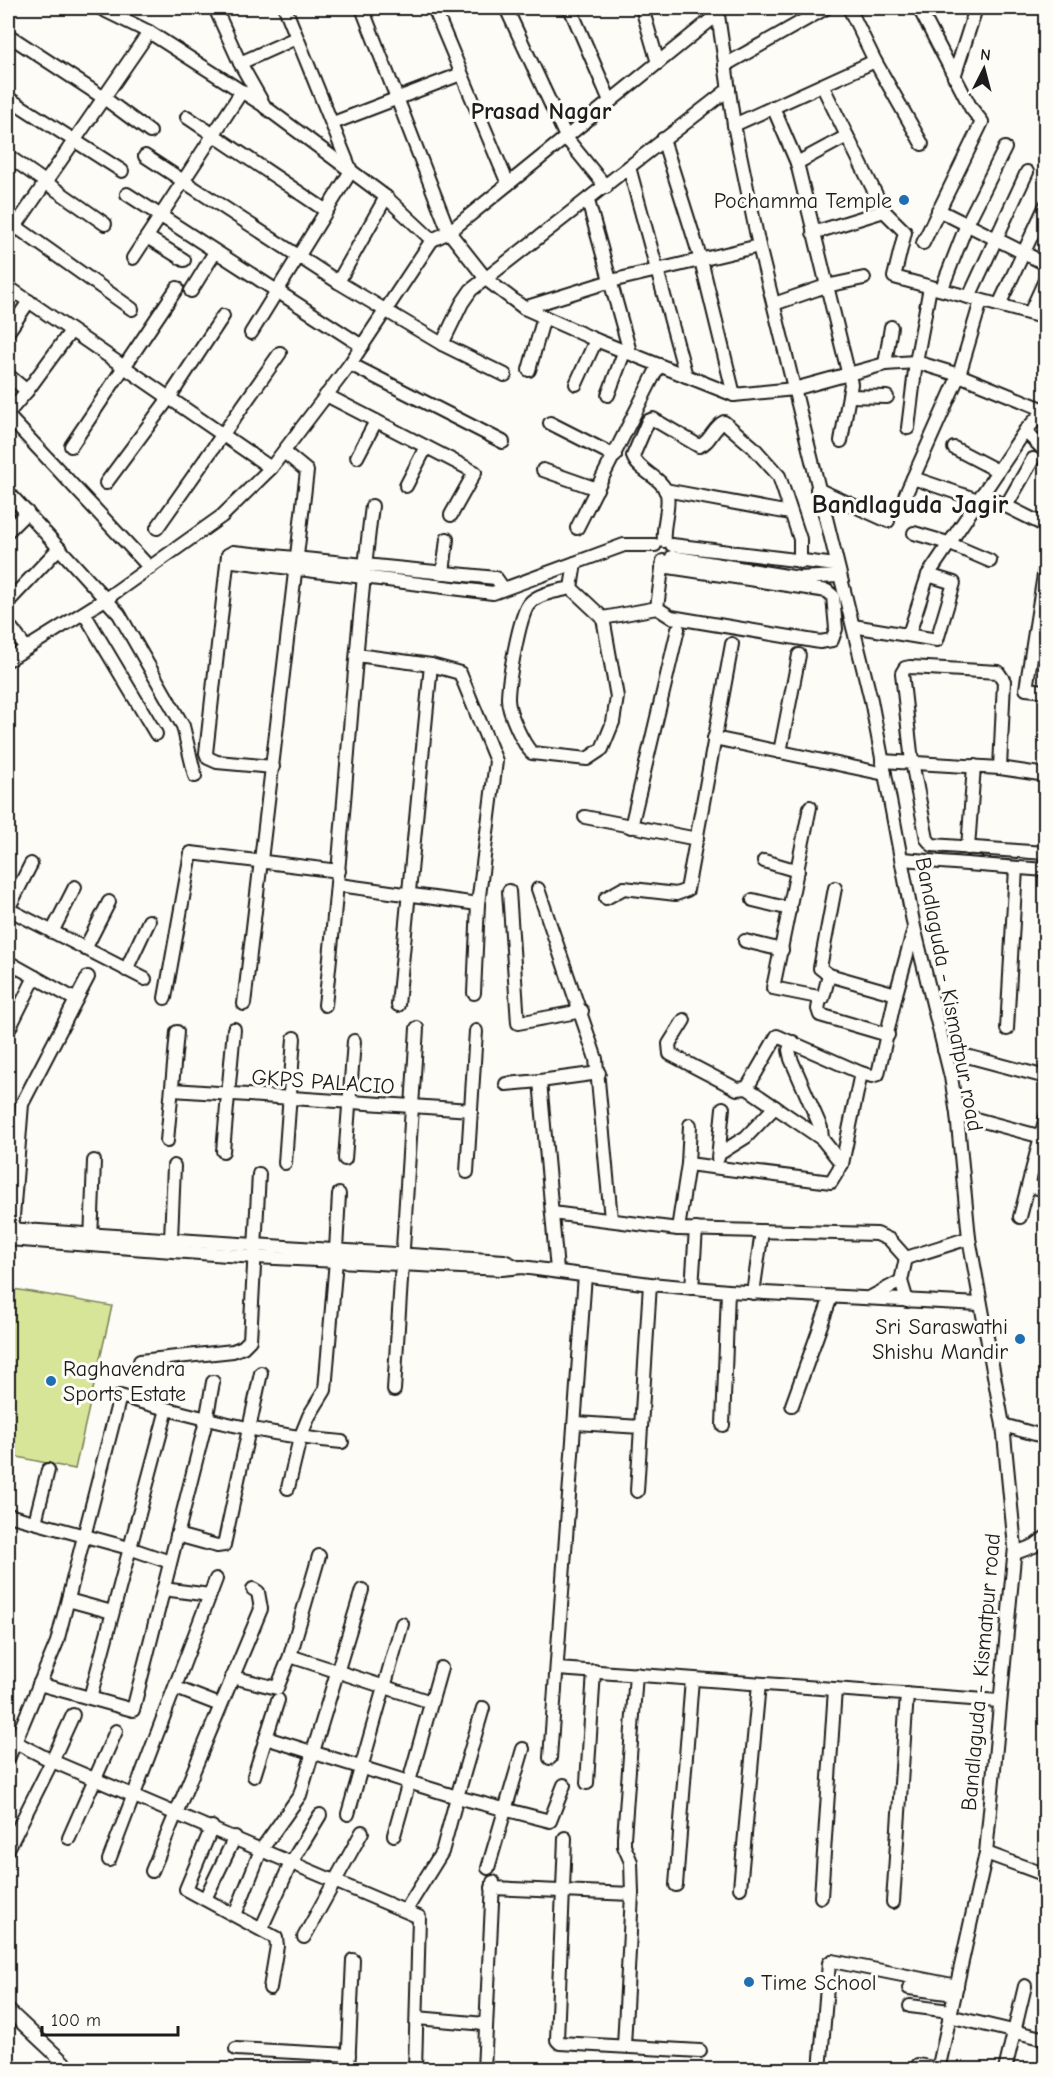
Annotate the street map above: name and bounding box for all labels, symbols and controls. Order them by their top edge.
north arrow [954,39,1014,99]
text: N [979,46,992,65]
district label: Prasad Nagar [471,97,612,125]
place label: Pochamma Temple [714,188,892,214]
marker: Pochamma Temple [897,193,911,207]
district label: Bandlaguda Jagir [812,490,1009,520]
street label: Bandlaguda - Kismatpur road [910,855,988,1133]
street label: GKPS PALACIO [250,1064,395,1100]
place label: Sri Saraswathi Shishu Mandir [872,1314,1008,1365]
marker: Sri Saraswathi Shishu Mandir [1013,1332,1027,1346]
place label: Raghavendra Sports Estate [63,1356,186,1407]
marker: Raghavendra Sports Estate [44,1374,58,1388]
street label: Bandlaguda - Kismatpur road [956,1532,1006,1812]
place label: Time School [761,1970,877,1996]
marker: Time School [742,1975,756,1989]
scale bar [42,1999,178,2037]
text: 100 m [51,2010,101,2031]

